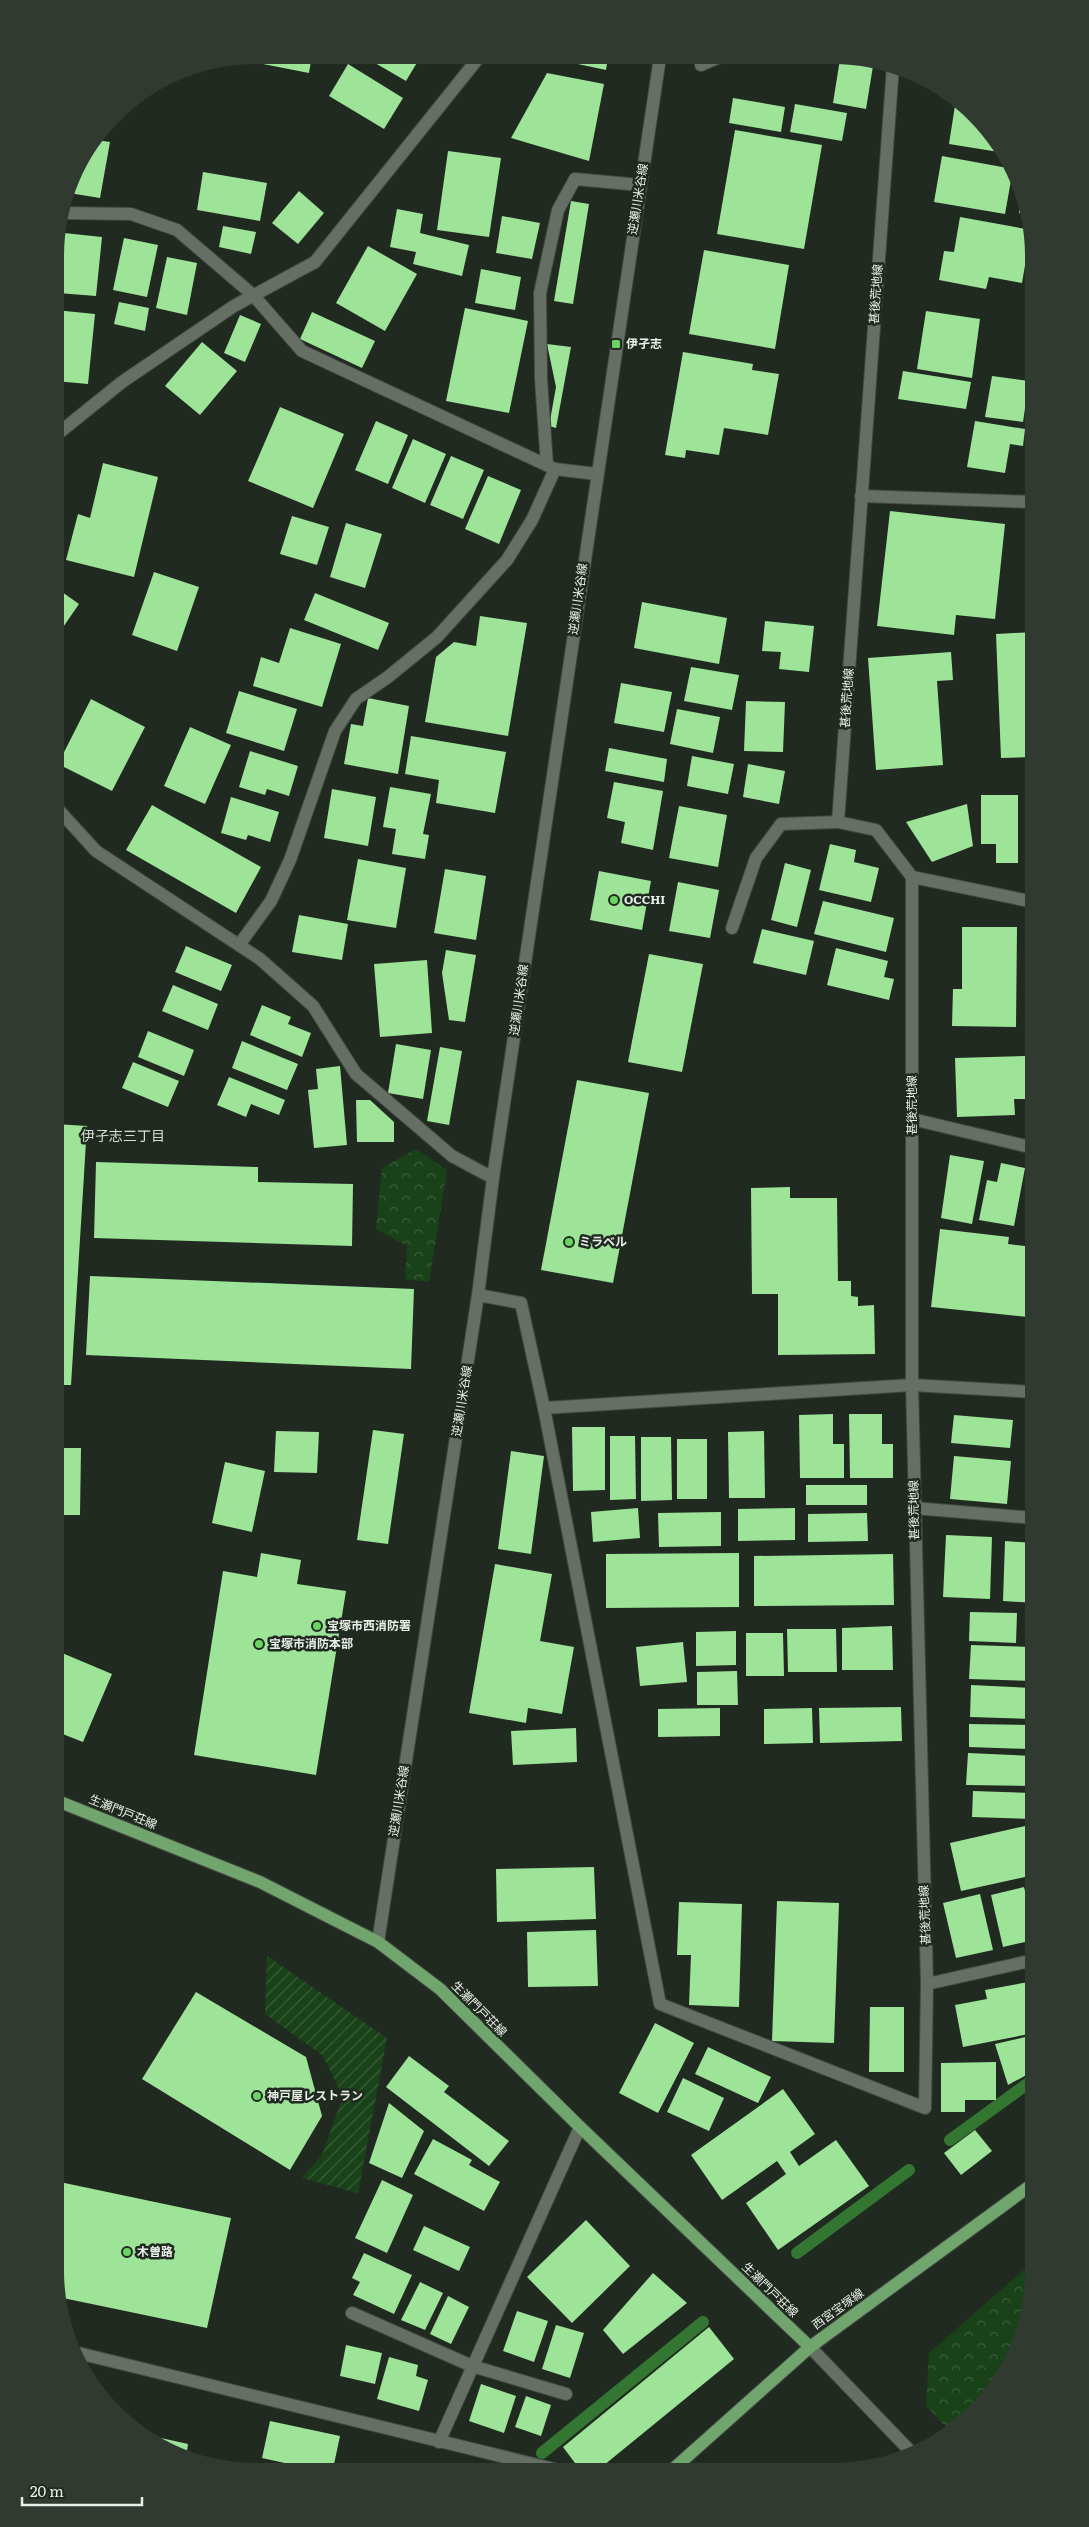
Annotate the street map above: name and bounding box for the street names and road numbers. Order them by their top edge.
street label: 逆瀬川米谷線 [622,162,652,236]
street label: 甚後荒地線 [864,263,886,324]
street label: 逆瀬川米谷線 [563,562,591,636]
street label: 甚後荒地線 [835,667,857,728]
street label: 逆瀬川米谷線 [504,963,532,1037]
street label: 甚後荒地線 [902,1075,920,1135]
street label: 逆瀬川米谷線 [446,1364,476,1438]
street label: 甚後荒地線 [903,1480,923,1540]
street label: 逆瀬川米谷線 [383,1764,413,1838]
street label: 生瀬門戸荘線 [87,1789,160,1833]
street label: 甚後荒地線 [914,1885,934,1945]
street label: 生瀬門戸荘線 [448,1976,512,2040]
street label: 生瀬門戸荘線 [739,2258,803,2321]
street label: 西宮宝塚線 [808,2283,867,2333]

